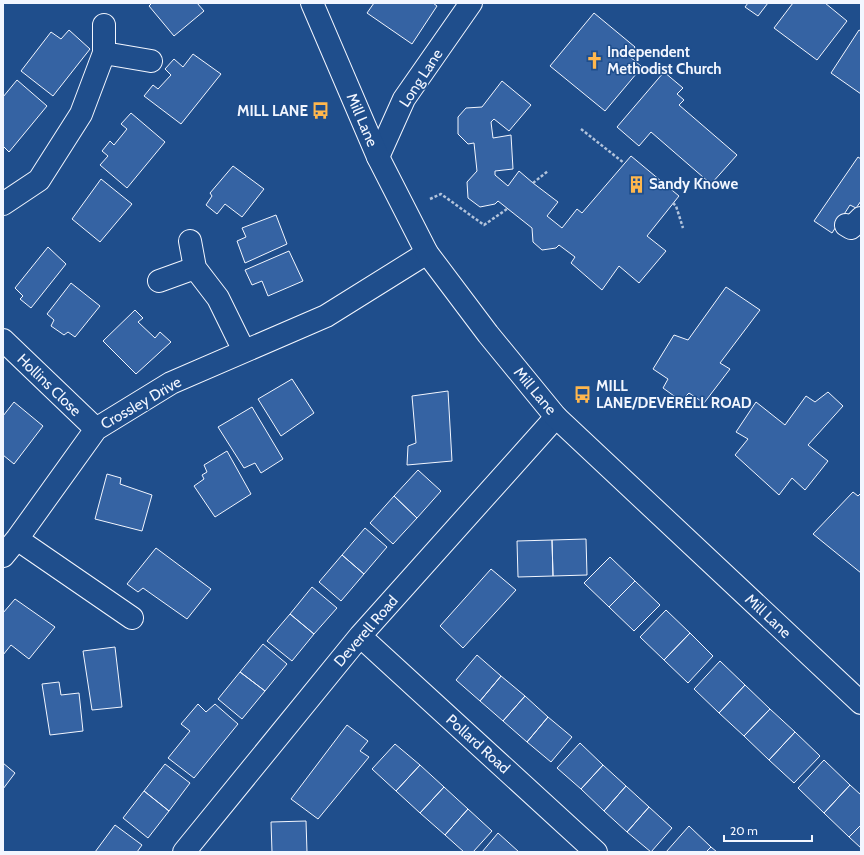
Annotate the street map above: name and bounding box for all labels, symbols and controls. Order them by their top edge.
place label: Independent Methodist Church [607,43,722,78]
street label: Long Lane [396,45,447,110]
church icon: Independent Methodist Church [584,51,604,71]
street label: Mill Lane [343,91,381,150]
bus stop icon: MILL LANE [311,101,331,121]
place label: MILL LANE [237,102,308,120]
building icon: Sandy Knowe [626,174,646,194]
place label: Sandy Knowe [649,175,738,193]
street label: Hollins Close [13,350,85,420]
street label: Mill Lane [510,364,560,419]
street label: Crossley Drive [98,373,185,433]
place label: MILL LANE/DEVERELL ROAD [596,377,752,412]
bus stop icon: MILL LANE/DEVERELL ROAD [573,385,593,405]
street label: Mill Lane [741,590,795,642]
street label: Deverell Road [330,592,402,670]
street label: Pollard Road [442,711,514,777]
scale bar [724,817,812,843]
text: 20 m [730,823,758,838]

